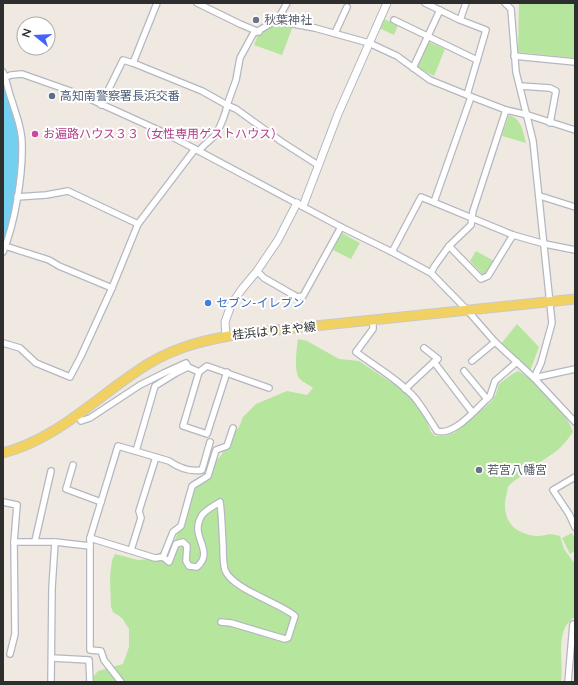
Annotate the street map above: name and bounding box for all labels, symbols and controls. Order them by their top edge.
place label: 秋葉神社 [264,12,312,27]
marker: 秋葉神社 [251,15,261,25]
north arrow [16,16,56,56]
text: N [19,27,34,39]
place label: 高知南警察署長浜交番 [60,88,180,103]
marker: 高知南警察署長浜交番 [47,91,57,101]
place label: お遍路ハウス３３（女性専用ゲストハウス） [43,126,283,141]
marker: お遍路ハウス３３（女性専用ゲストハウス） [30,129,40,139]
place label: セブン-イレブン [216,295,304,310]
marker: セブン-イレブン [203,298,213,308]
street label: 桂浜はりまや線 [231,319,317,342]
place label: 若宮八幡宮 [487,462,547,477]
marker: 若宮八幡宮 [474,465,484,475]

